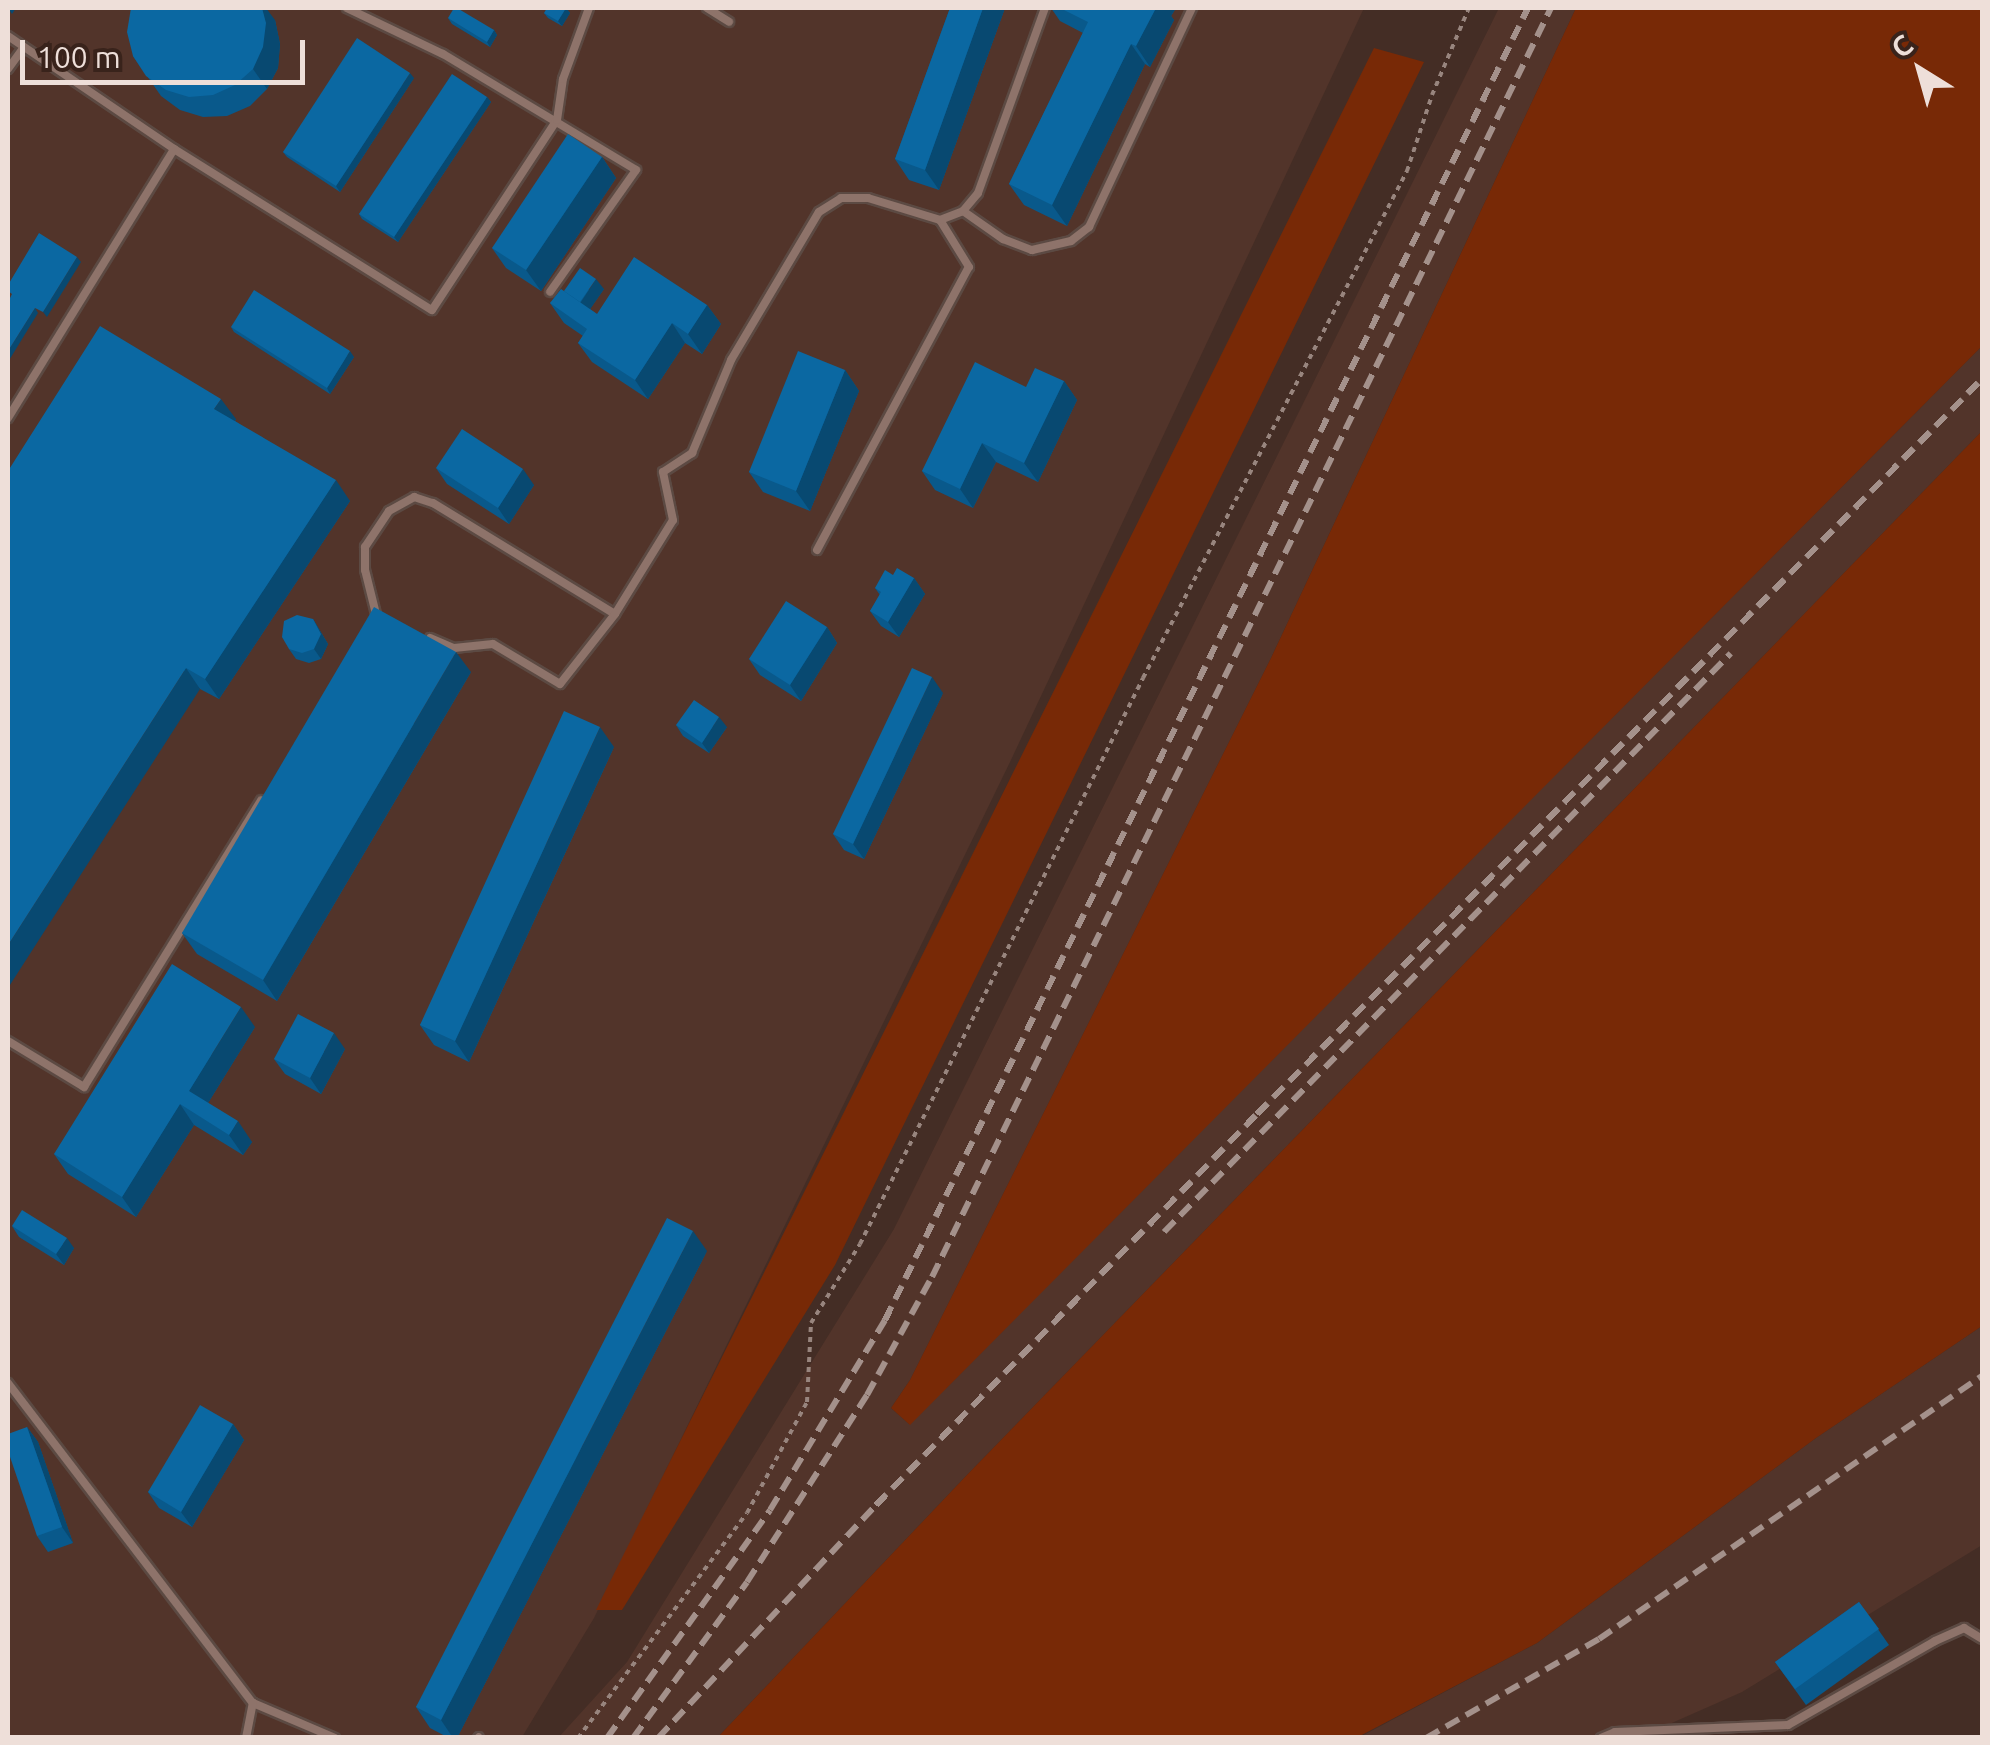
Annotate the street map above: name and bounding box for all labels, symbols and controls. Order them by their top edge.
scale bar [25,20,310,82]
north arrow [1870,20,1970,120]
text: С [1885,28,1918,63]
text: 100 m [37,40,121,74]

